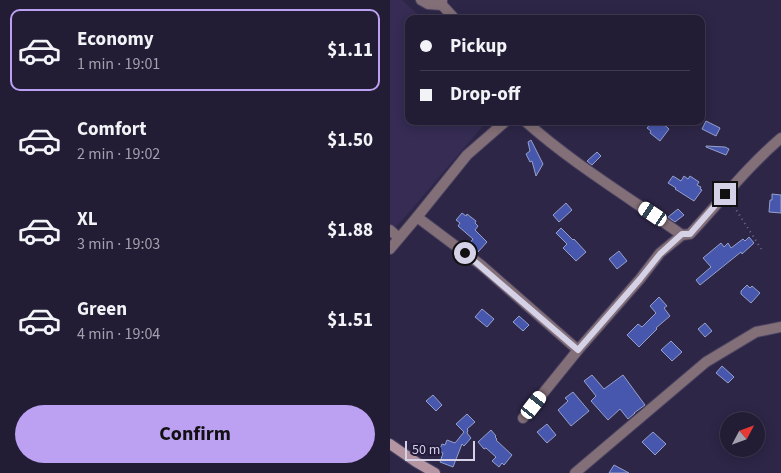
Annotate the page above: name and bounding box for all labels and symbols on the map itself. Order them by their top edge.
route end [714,183,736,205]
car [636,199,669,229]
route start [454,242,476,264]
car [518,389,549,421]
north arrow [720,412,765,458]
scale bar [405,438,475,461]

